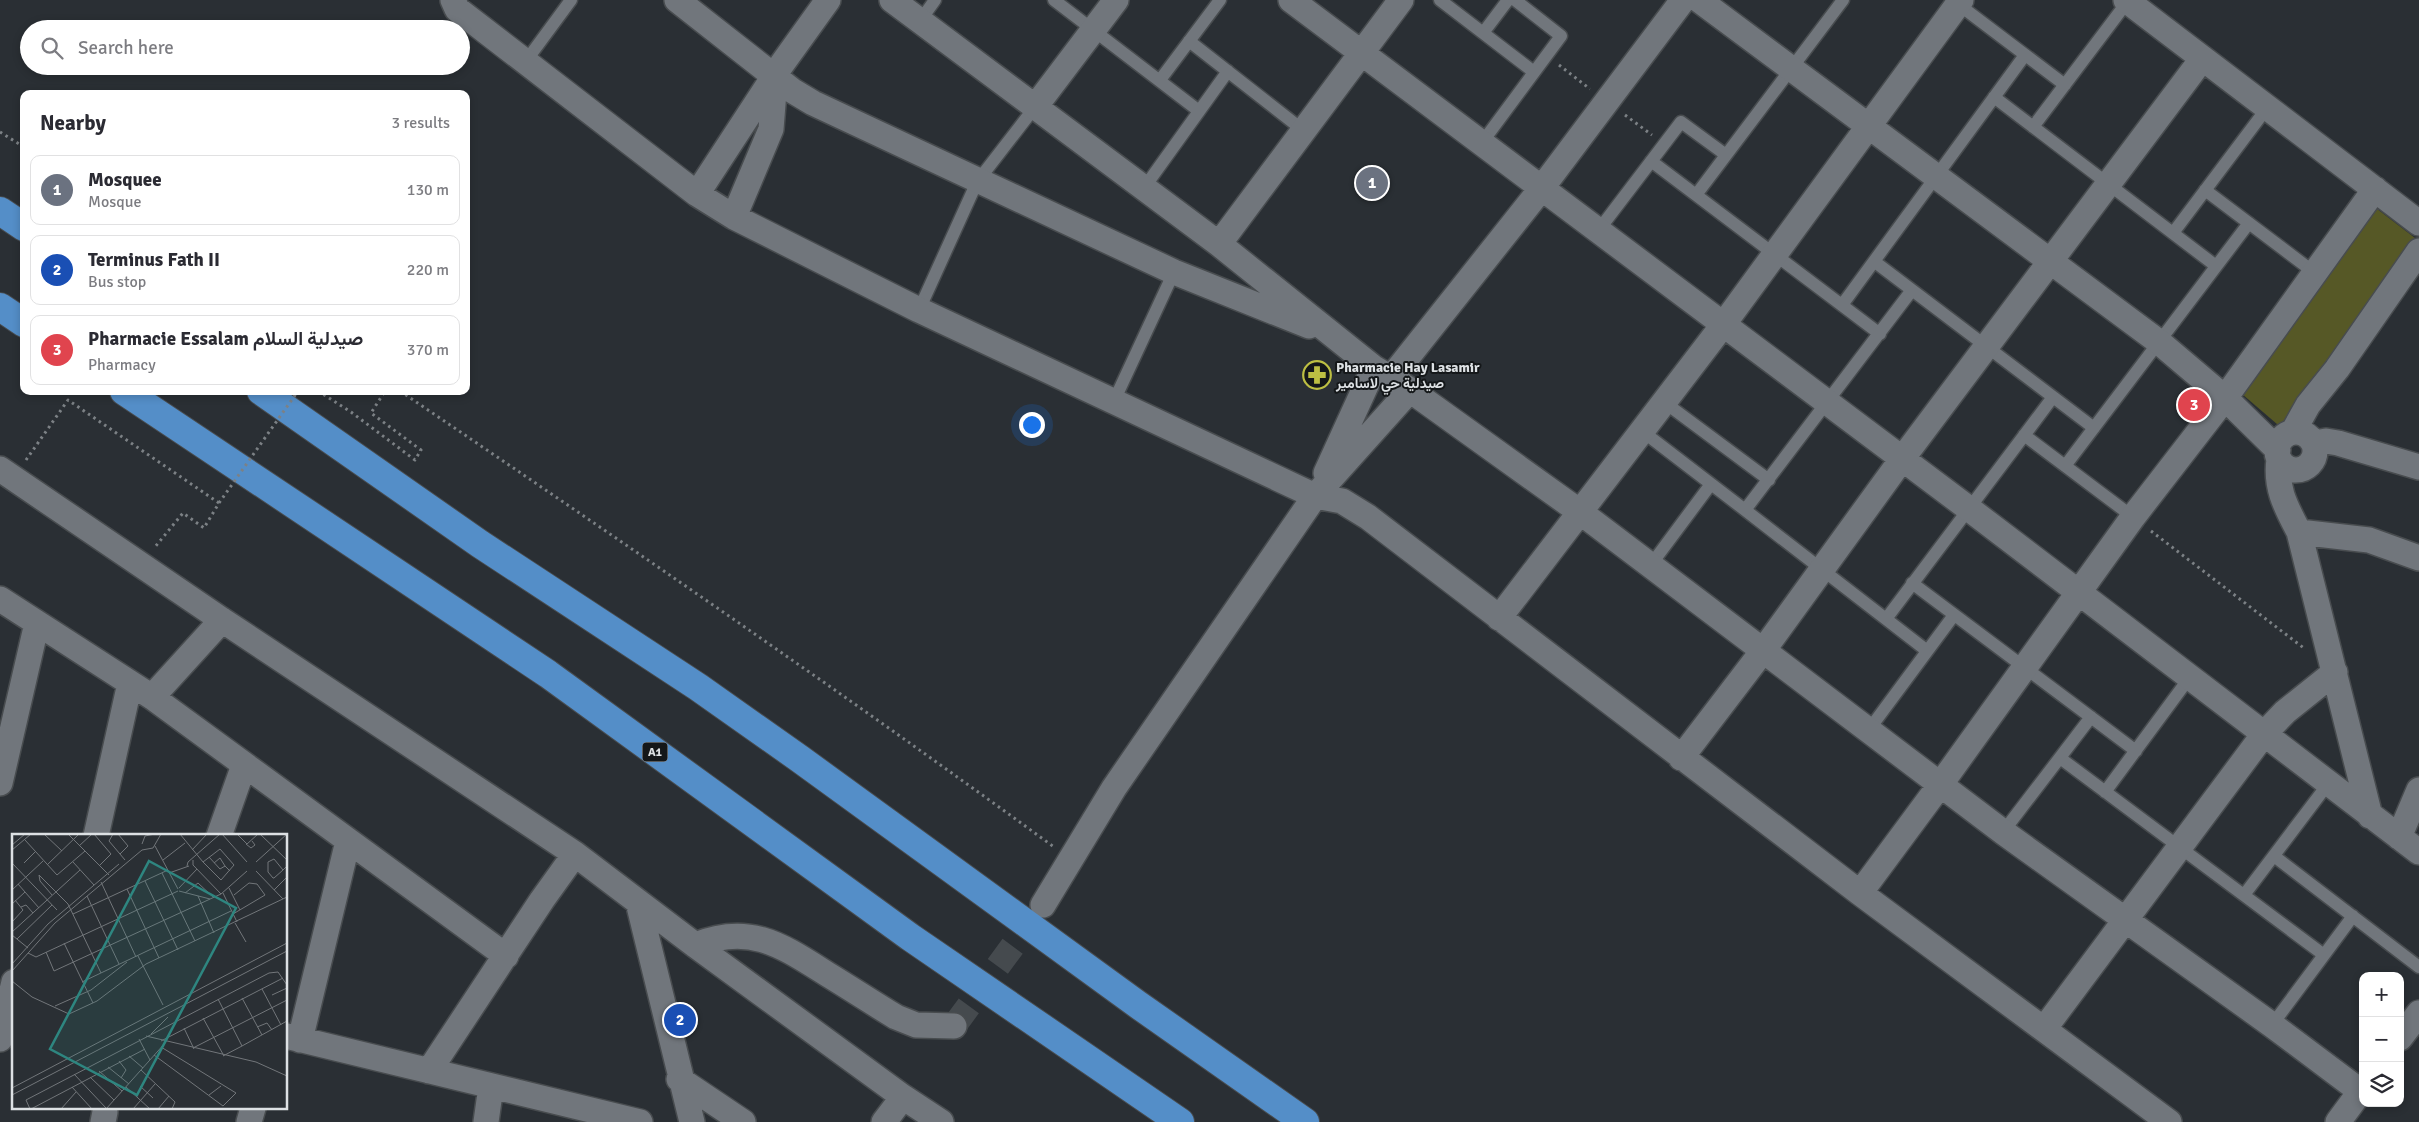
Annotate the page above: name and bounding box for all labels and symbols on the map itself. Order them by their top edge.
pin: 1 [1356,164,1388,202]
place label: Pharmacie Hay Lasamir صيدلية حي لاسامير [1335,359,1480,395]
pharmacy icon: Pharmacie Hay Lasamir صيدلية حي لاسامير [1302,360,1332,390]
pin: 3 [2178,386,2210,424]
your location [1019,412,1045,438]
road number: A1 [642,742,668,762]
inset map [12,834,288,1110]
pin: 2 [664,1001,696,1039]

